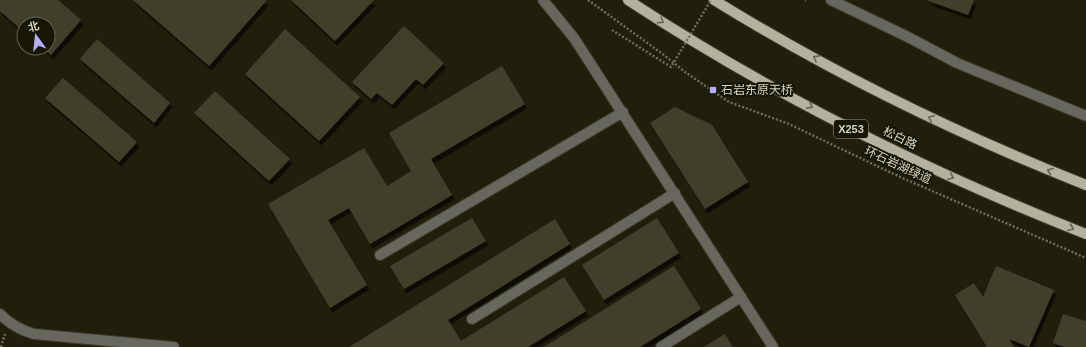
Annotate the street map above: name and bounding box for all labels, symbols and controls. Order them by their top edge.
north arrow [16,16,56,56]
one-way arrow [657,16,664,23]
text: 北 [27,19,40,34]
one-way arrow [812,55,820,63]
place label: 石岩东原天桥 [721,83,793,97]
marker: 石岩东原天桥 [708,85,718,95]
one-way arrow [806,102,813,109]
one-way arrow [928,115,935,123]
road number: X253 [834,120,868,138]
street label: 松白路 [881,124,919,152]
street label: 环石岩湖绿道 [862,143,934,187]
one-way arrow [1046,167,1053,175]
one-way arrow [947,172,954,180]
one-way arrow [1067,223,1074,231]

